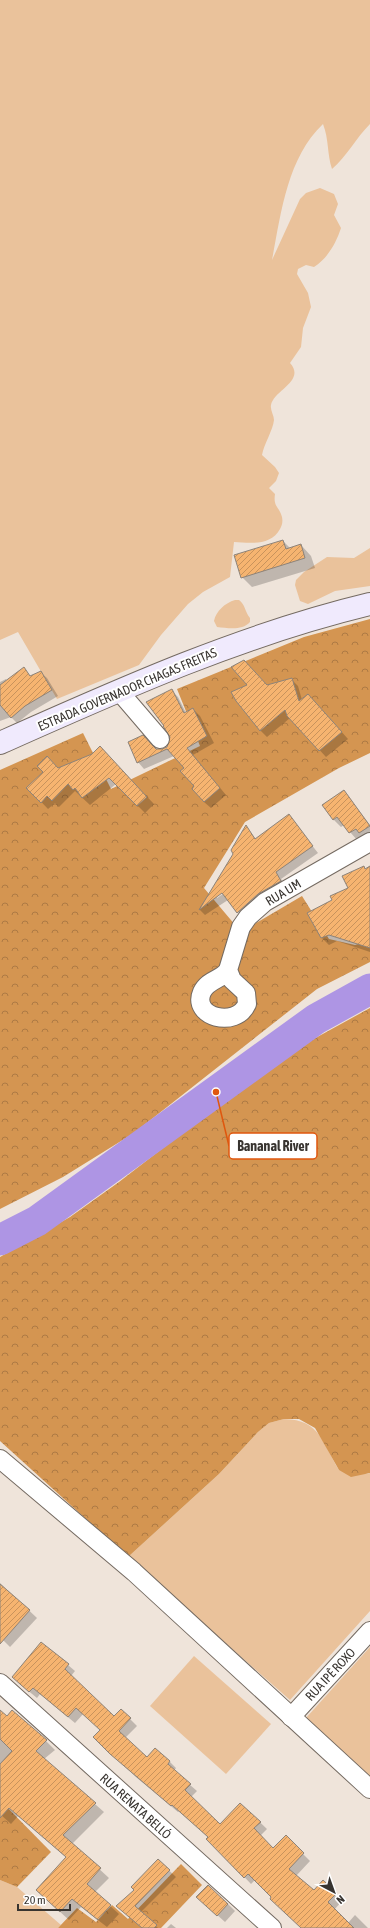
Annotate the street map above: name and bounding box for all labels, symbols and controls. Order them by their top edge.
street label: ESTRADA GOVERNADOR CHAGAS FREITAS [36,645,219,734]
street label: RUA UM [263,876,304,909]
callout: Bananal River [229,1133,317,1159]
text: Bananal River [237,1138,310,1154]
street label: RUA IPÊ ROXO [302,1645,359,1704]
street label: RUA RENATA BELLÓ [97,1771,175,1842]
north arrow [314,1872,354,1912]
scale bar [18,1886,70,1912]
text: 20 m [24,1893,46,1907]
text: N [334,1893,347,1906]

